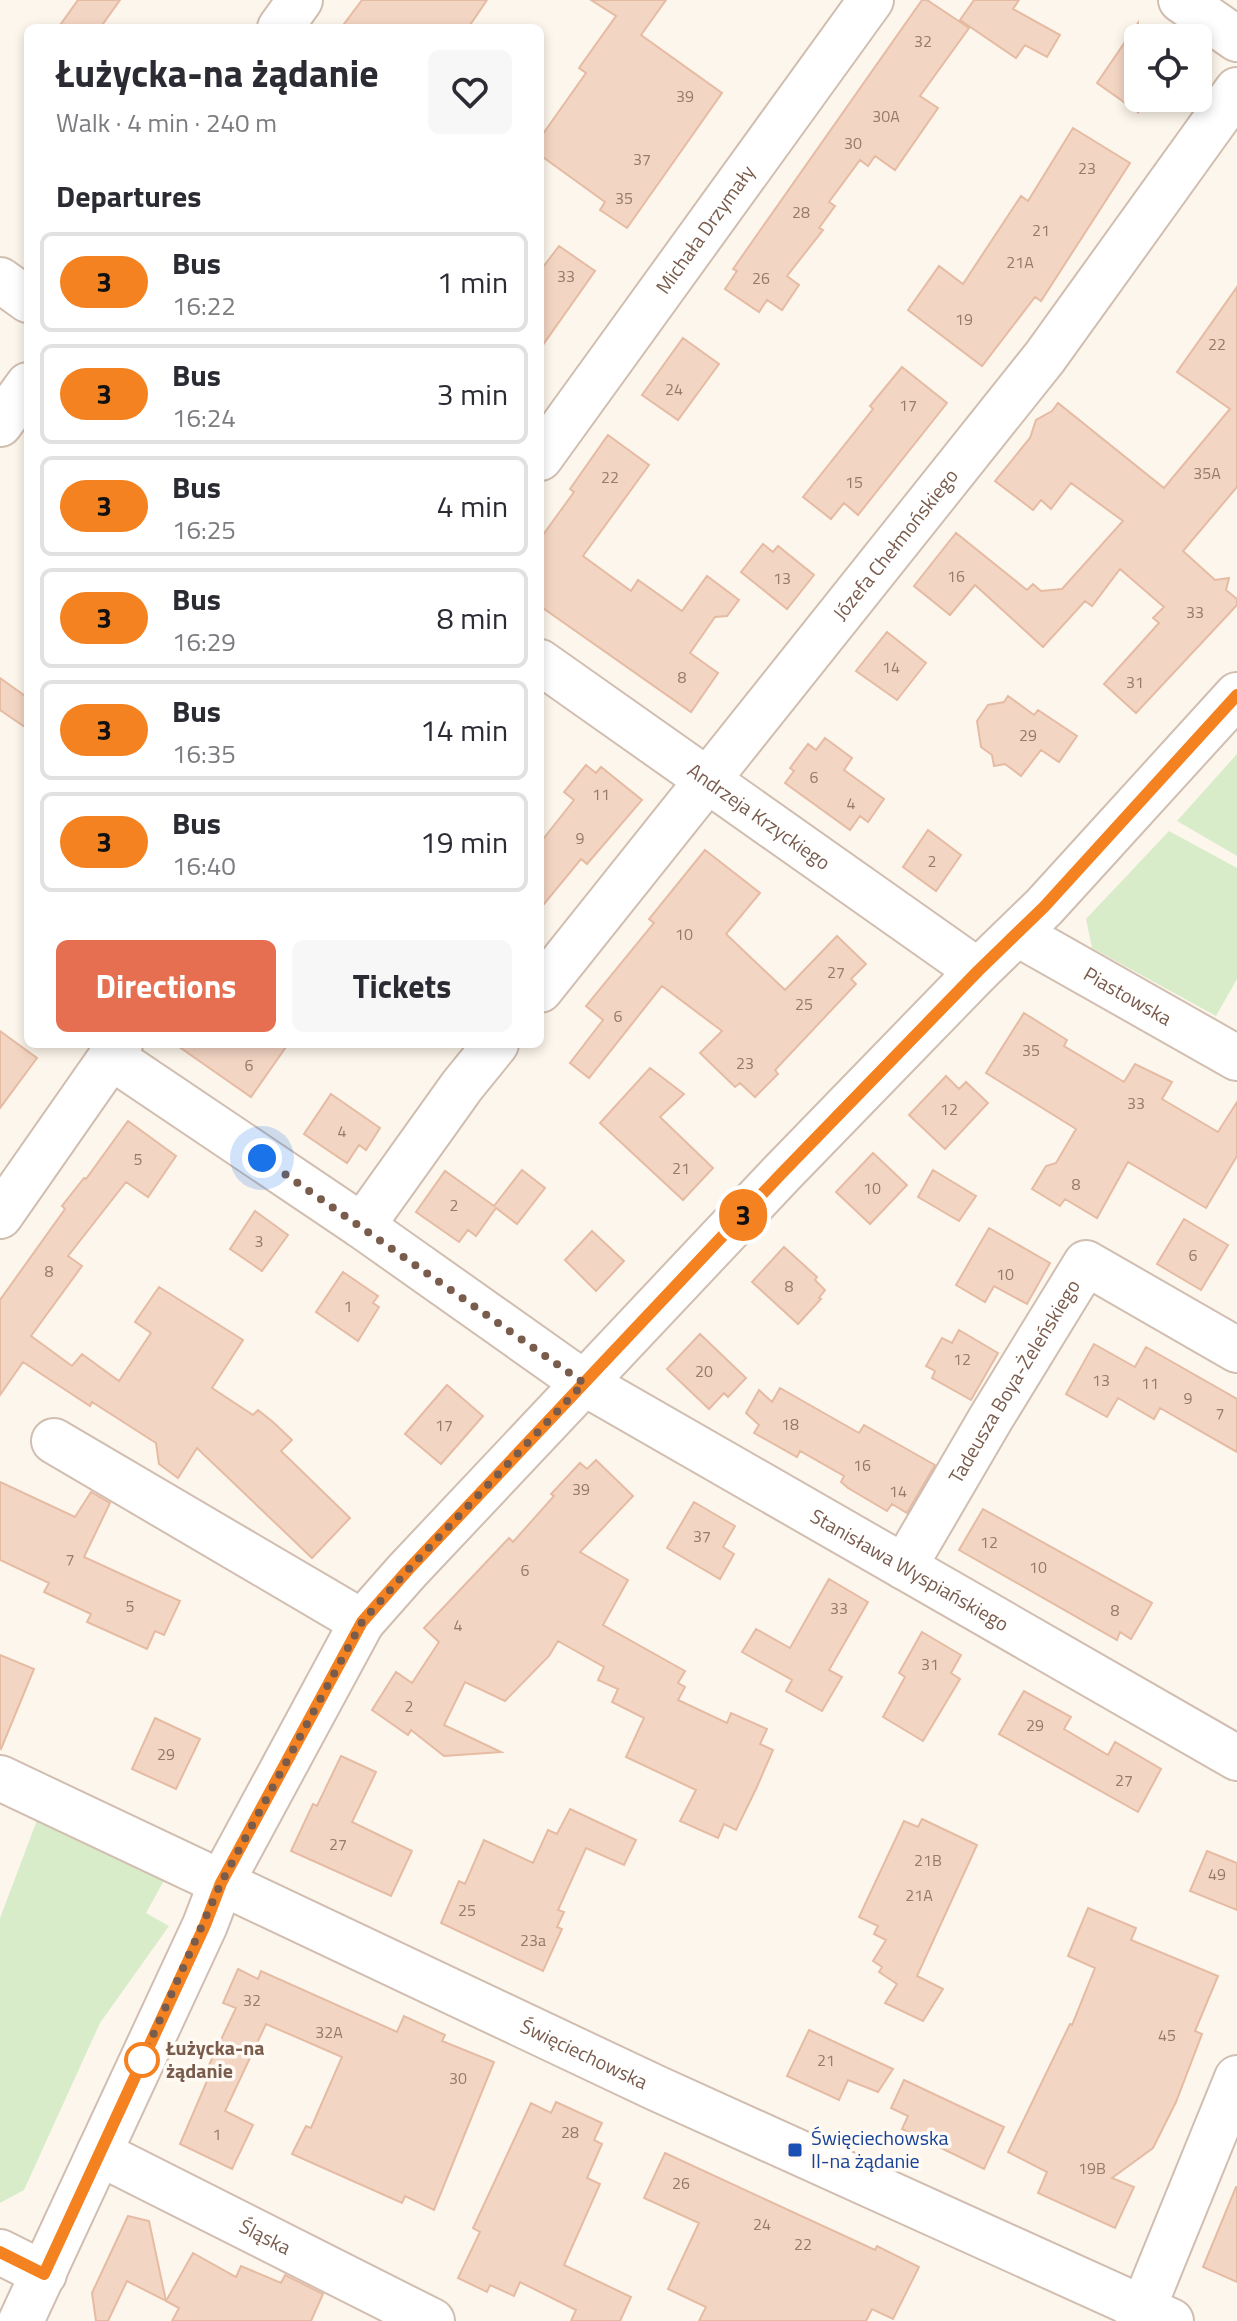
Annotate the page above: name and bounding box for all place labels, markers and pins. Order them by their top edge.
place label: Łużycka-na żądanie [165,2032,264,2086]
marker: Łużycka-na żądanie [125,2043,159,2077]
place label: Święciechowska II-na żądanie [811,2122,949,2176]
marker: Święciechowska II-na żądanie [786,2141,804,2159]

